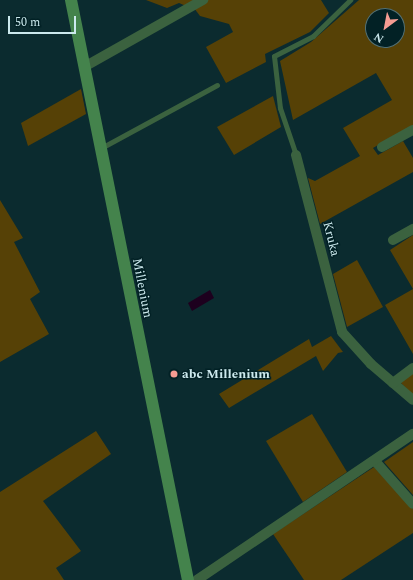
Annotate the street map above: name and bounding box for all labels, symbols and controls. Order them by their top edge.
scale bar [10,8,78,34]
north arrow [365,8,405,48]
text: 50 m [15,13,40,32]
text: N [371,28,387,47]
street label: Kruka [319,220,343,258]
street label: Millenium [129,257,155,319]
place label: abc Millenium [182,366,270,382]
marker: abc Millenium [169,369,179,379]

